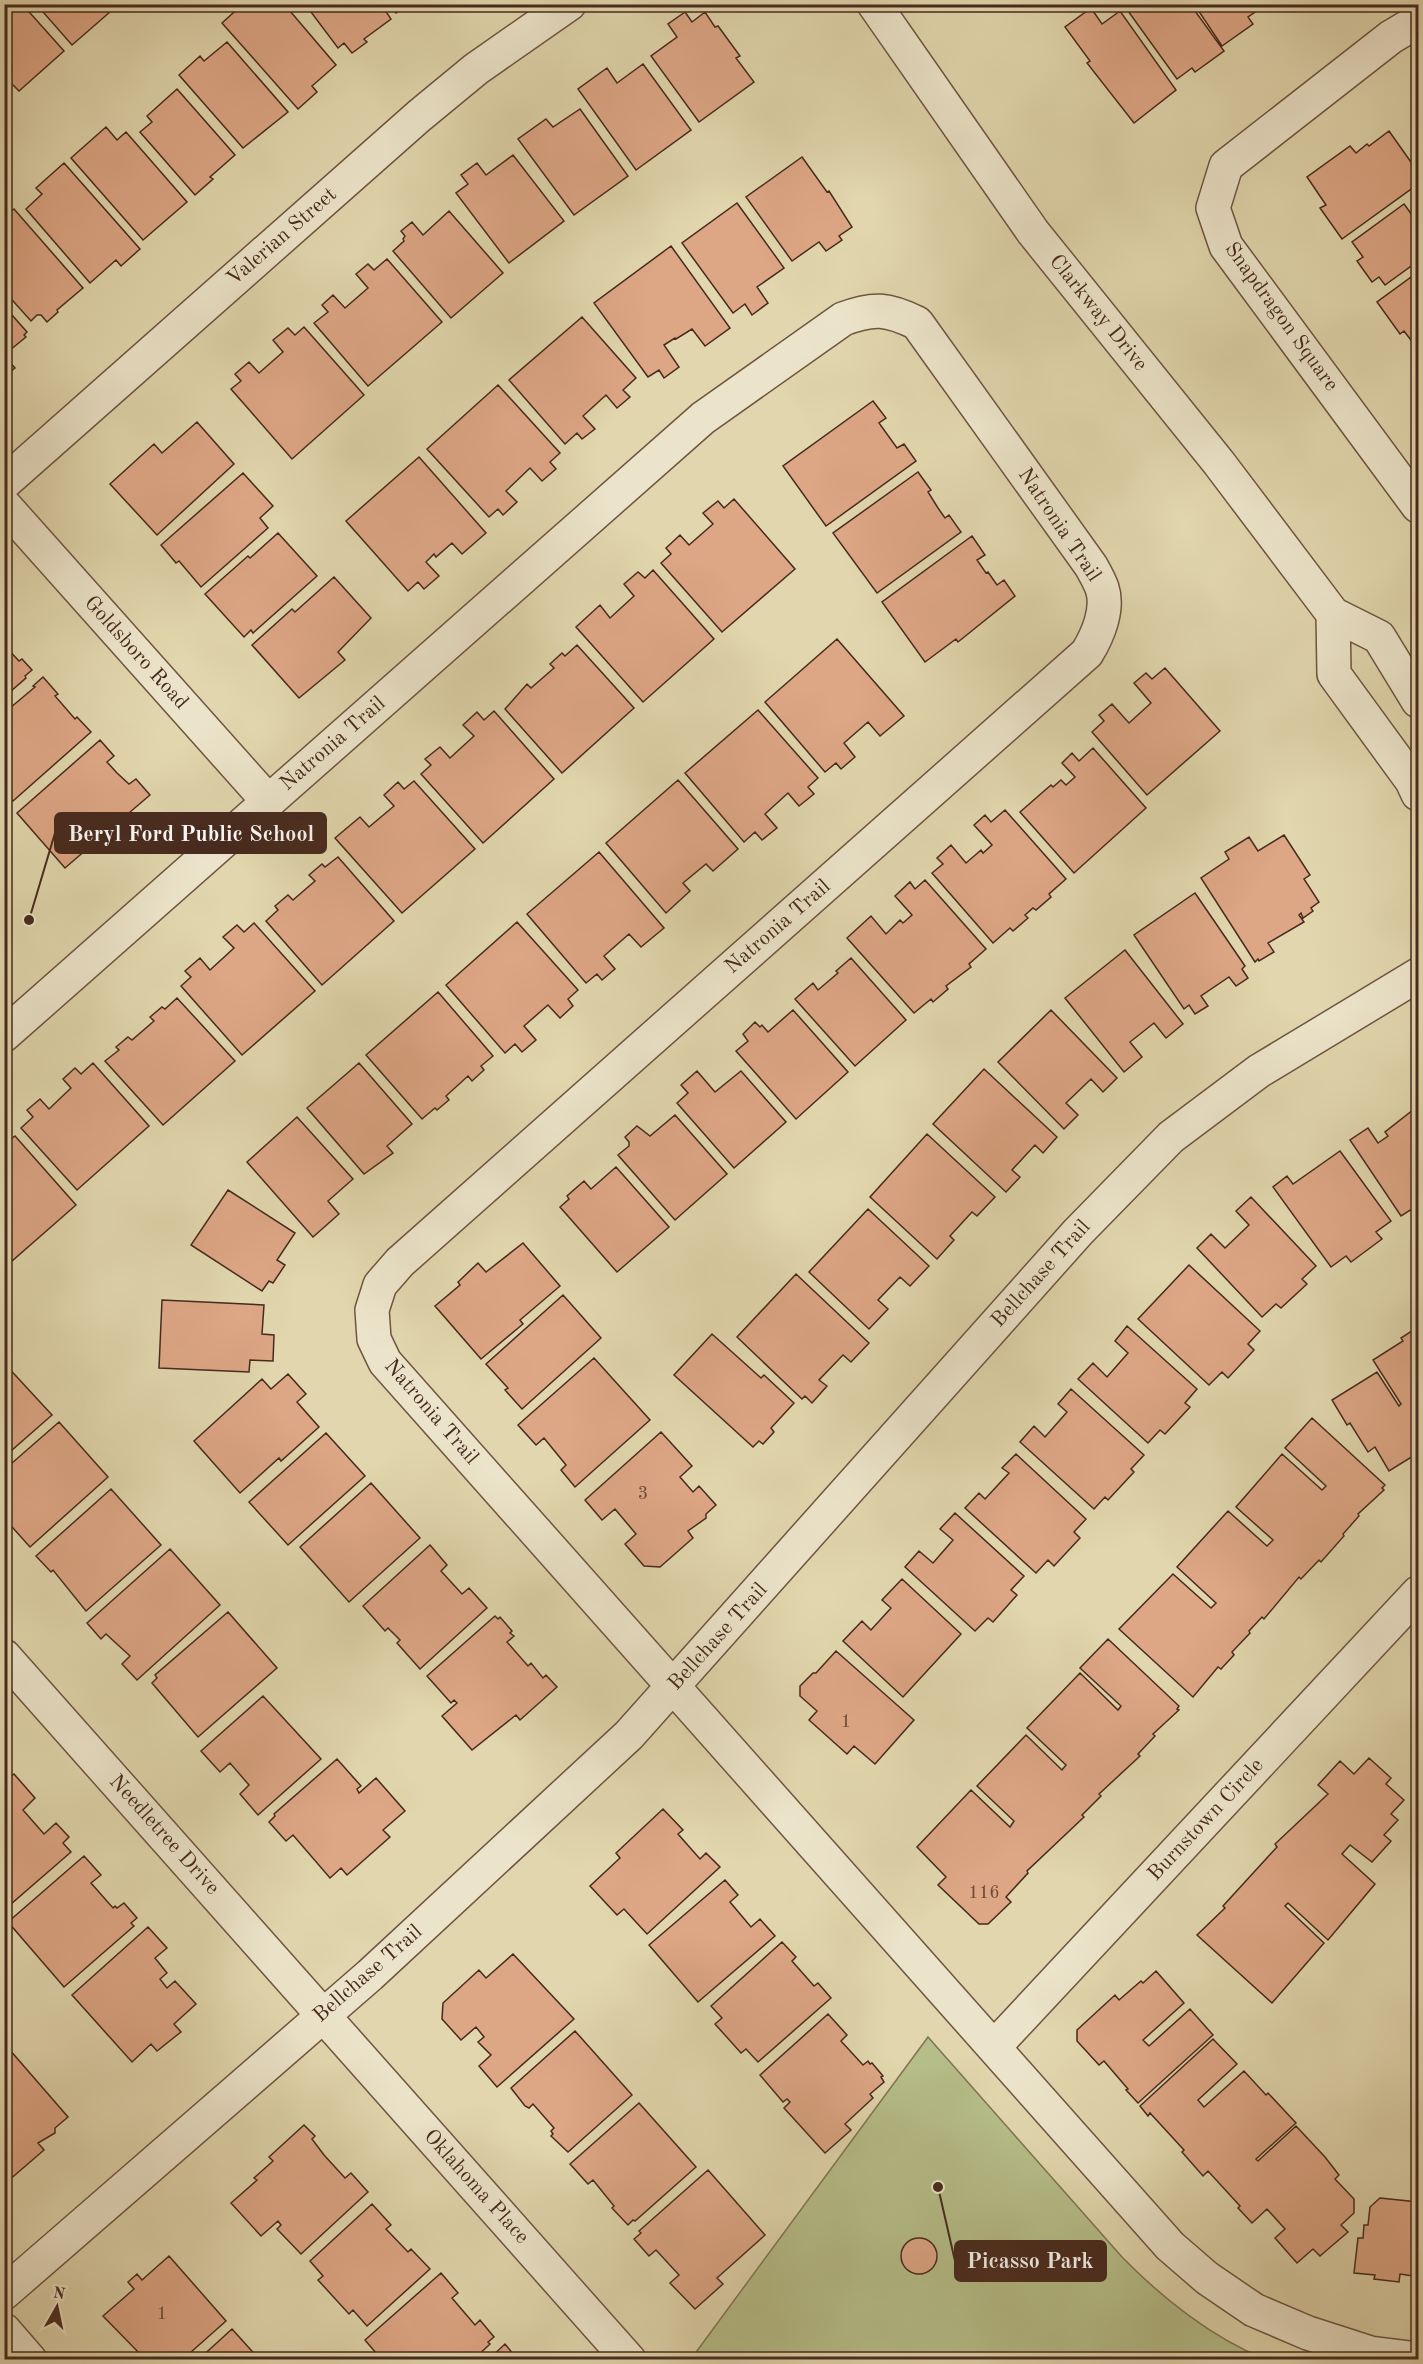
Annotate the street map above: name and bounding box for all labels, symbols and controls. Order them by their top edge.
street label: Valerian Street [223,184,341,290]
street label: Snapdragon Square [1220,239,1342,395]
street label: Clarkway Drive [1045,251,1151,375]
street label: Natronia Trail [1014,465,1105,586]
street label: Goldsboro Road [80,592,192,714]
street label: Natronia Trail [276,693,390,795]
callout: Beryl Ford Public School [55,813,326,853]
text: Beryl Ford Public School [68,824,314,846]
street label: Natronia Trail [721,876,835,978]
street label: Bellchase Trail [988,1216,1095,1332]
street label: Natronia Trail [380,1355,482,1469]
house number: 3 [638,1485,648,1503]
street label: Bellchase Trail [665,1579,772,1695]
house number: 1 [841,1713,851,1731]
street label: Burnstown Circle [1144,1755,1268,1885]
street label: Needletree Drive [105,1771,223,1899]
house number: 116 [968,1884,1000,1902]
street label: Bellchase Trail [310,1921,427,2027]
street label: Oklahoma Place [419,2126,533,2248]
callout: Picasso Park [955,2241,1106,2281]
text: Picasso Park [966,2251,1094,2273]
north arrow [27,2277,87,2337]
text: N [52,2285,67,2303]
house number: 1 [157,2305,167,2323]

